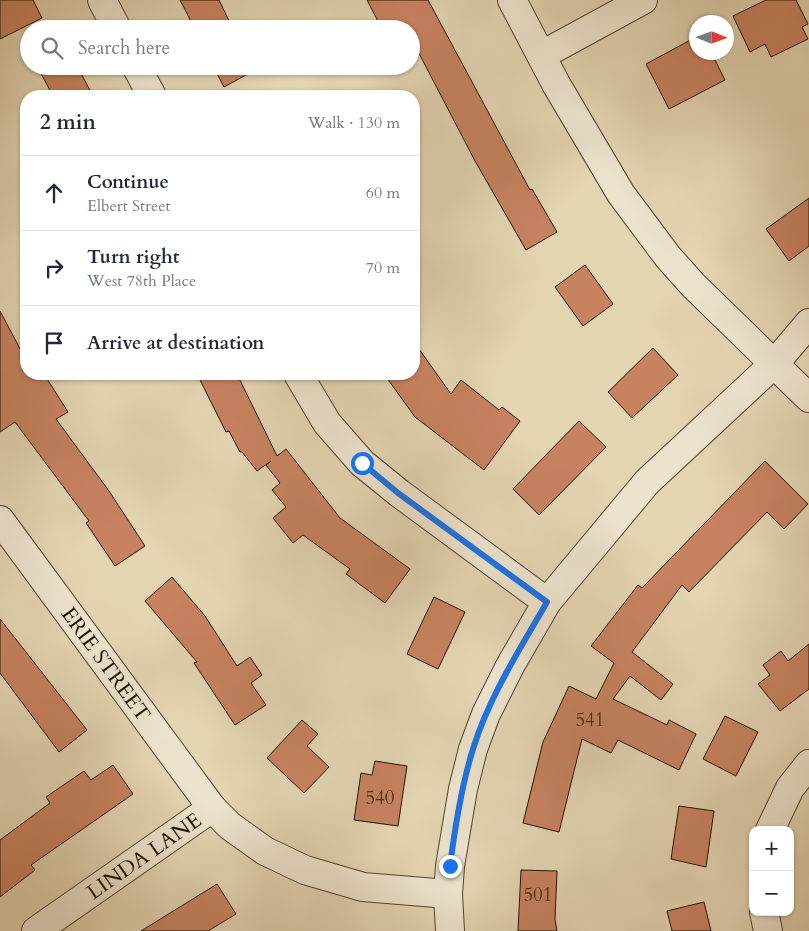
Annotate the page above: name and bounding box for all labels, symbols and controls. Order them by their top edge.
north arrow [689,15,734,60]
search box [20,20,420,75]
icon: search [38,34,66,62]
text: Search here [78,35,170,61]
text: 2 min [40,108,96,137]
text: Walk · 130 m [308,112,400,134]
text: Continue [87,169,169,195]
icon: ahead [40,179,68,207]
text: 60 m [366,182,400,204]
text: Elbert Street [87,195,170,217]
text: Turn right [87,244,179,270]
icon: right [40,254,68,282]
text: 70 m [366,257,400,279]
text: West 78th Place [87,270,196,292]
icon: arrive [40,329,68,357]
text: Arrive at destination [87,330,264,356]
route start [351,452,374,475]
street label: ERIE STREET [54,601,157,727]
house number: 541 [575,707,605,733]
house number: 540 [365,785,395,811]
street label: LINDA LANE [81,806,207,907]
map controls [749,826,794,916]
button: + [749,826,794,871]
route end [439,855,462,878]
button: − [749,871,794,916]
house number: 501 [523,882,553,908]

